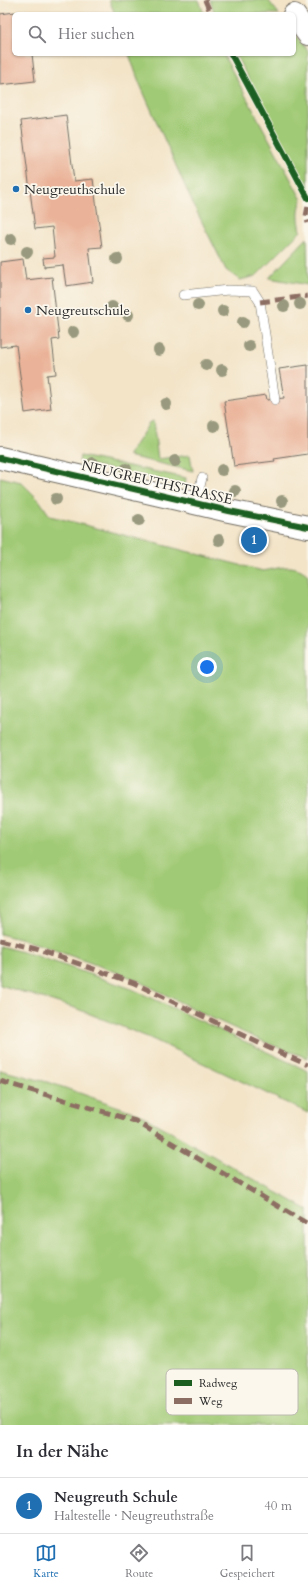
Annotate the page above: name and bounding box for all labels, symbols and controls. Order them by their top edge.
search box [12,12,296,56]
icon: search [26,23,48,45]
text: Hier suchen [58,24,135,44]
place label: Neugreuthschule [24,180,125,199]
marker: Neugreuthschule [11,184,21,194]
place label: Neugreutschule [36,301,130,320]
marker: Neugreutschule [23,305,33,315]
street label: NEUGREUTHSTRASSE [80,456,235,509]
pin: 1 [241,525,267,555]
your location [197,657,217,677]
legend [166,1369,298,1415]
text: Radweg [199,1376,238,1391]
text: Weg [198,1394,223,1409]
text: In der Nähe [16,1440,109,1463]
text: Neugreuth Schule [54,1487,178,1507]
text: 1 [26,1497,32,1515]
text: 40 m [264,1497,292,1515]
text: Haltestelle · Neugreuthstraße [54,1507,214,1525]
tab: Karte [33,1542,59,1581]
tab: Route [125,1542,153,1581]
tab: Gespeichert [220,1542,275,1581]

